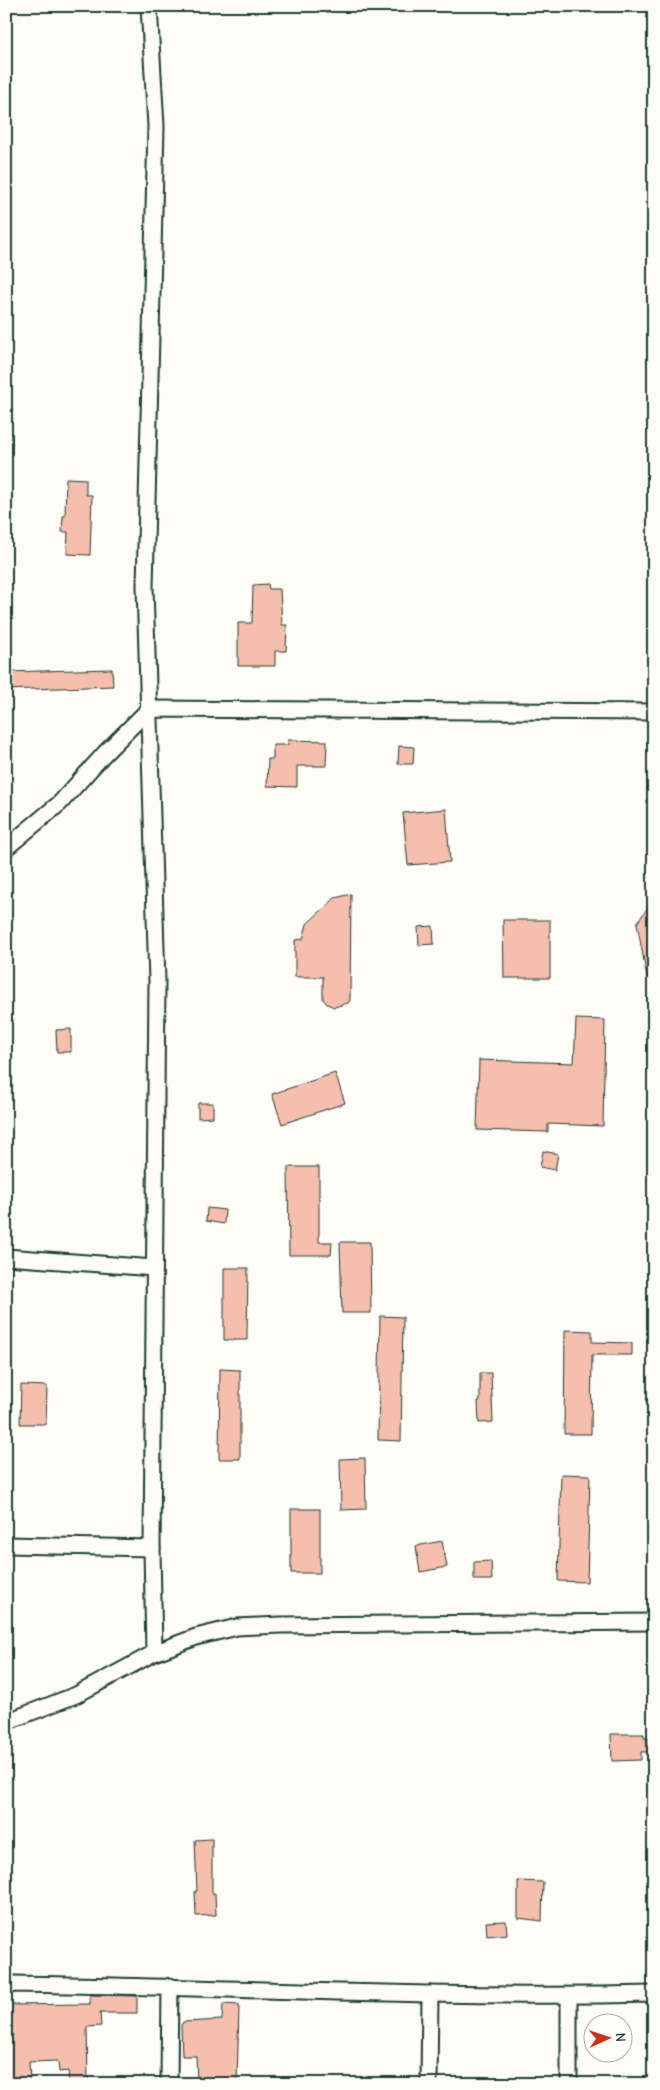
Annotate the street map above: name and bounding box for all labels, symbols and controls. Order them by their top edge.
north arrow [582,2012,632,2062]
text: N [612,2032,629,2042]

